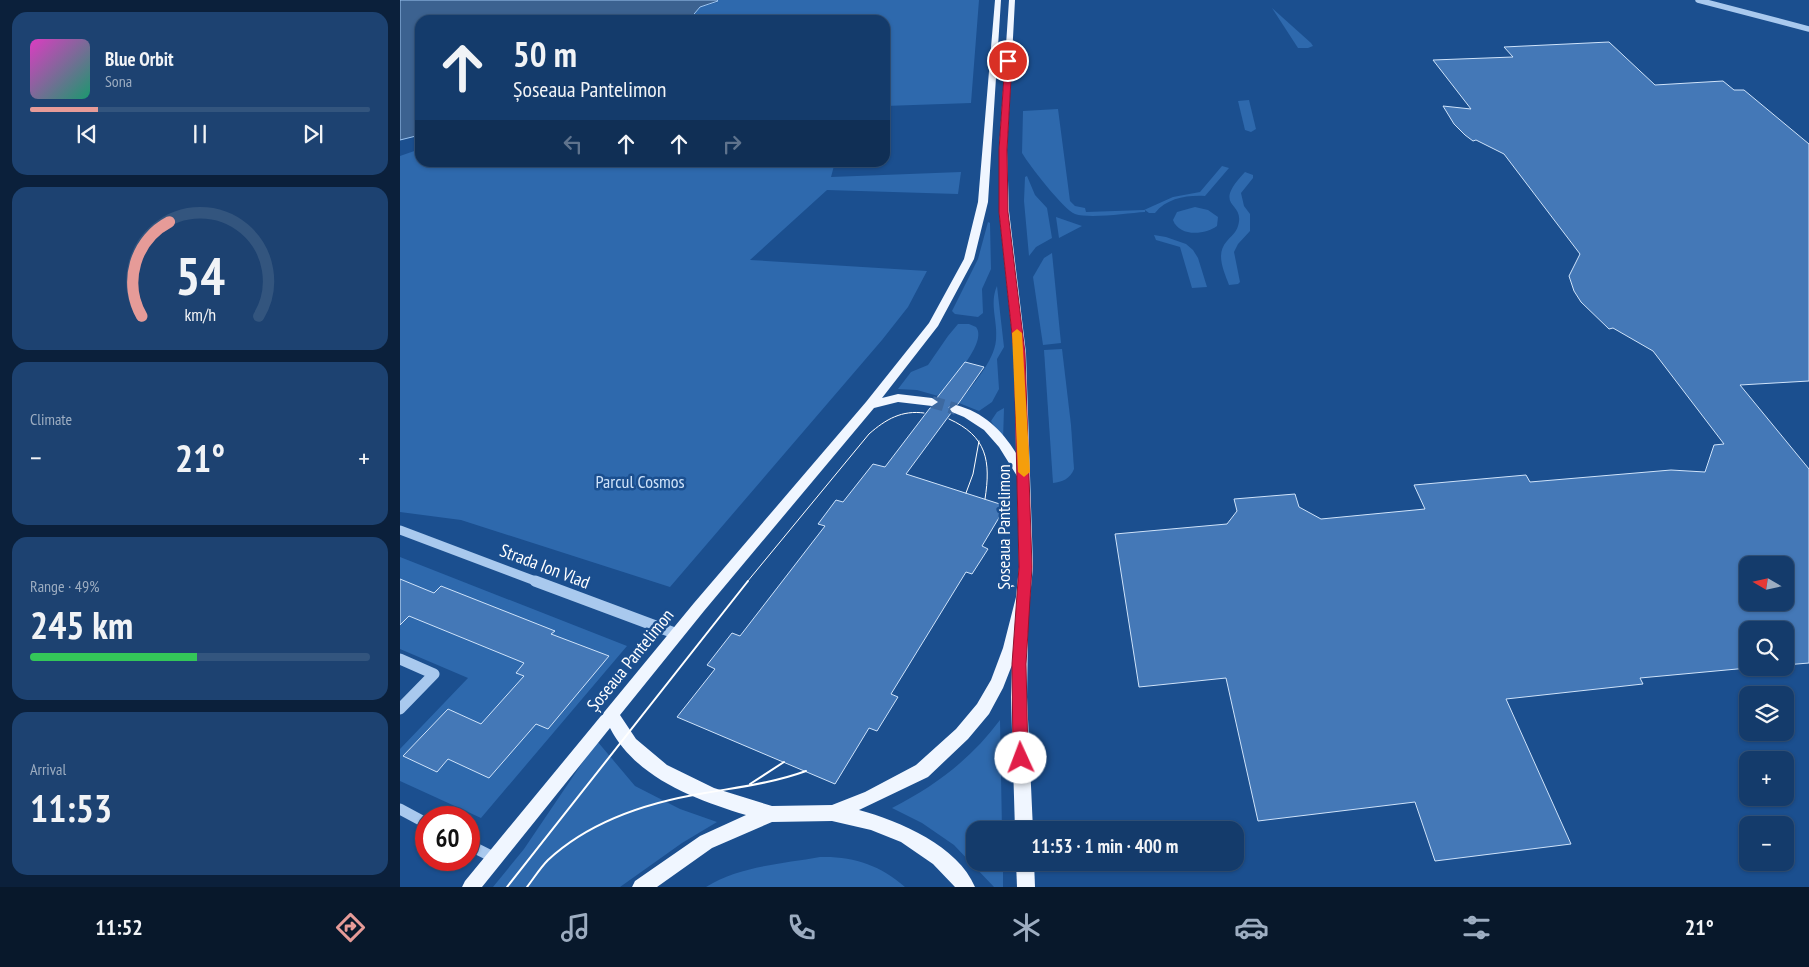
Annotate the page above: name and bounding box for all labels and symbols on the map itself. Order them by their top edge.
pin [987,40,1029,82]
street label: Șoseaua Pantelimon [992,464,1015,590]
park label: Parcul Cosmos [595,470,685,493]
street label: Strada Ion Vlad [497,538,593,594]
north arrow [1739,556,1794,611]
street label: Șoseaua Pantelimon [582,604,678,716]
position arrow [994,731,1046,783]
speed limit sign: 60 [415,806,480,871]

